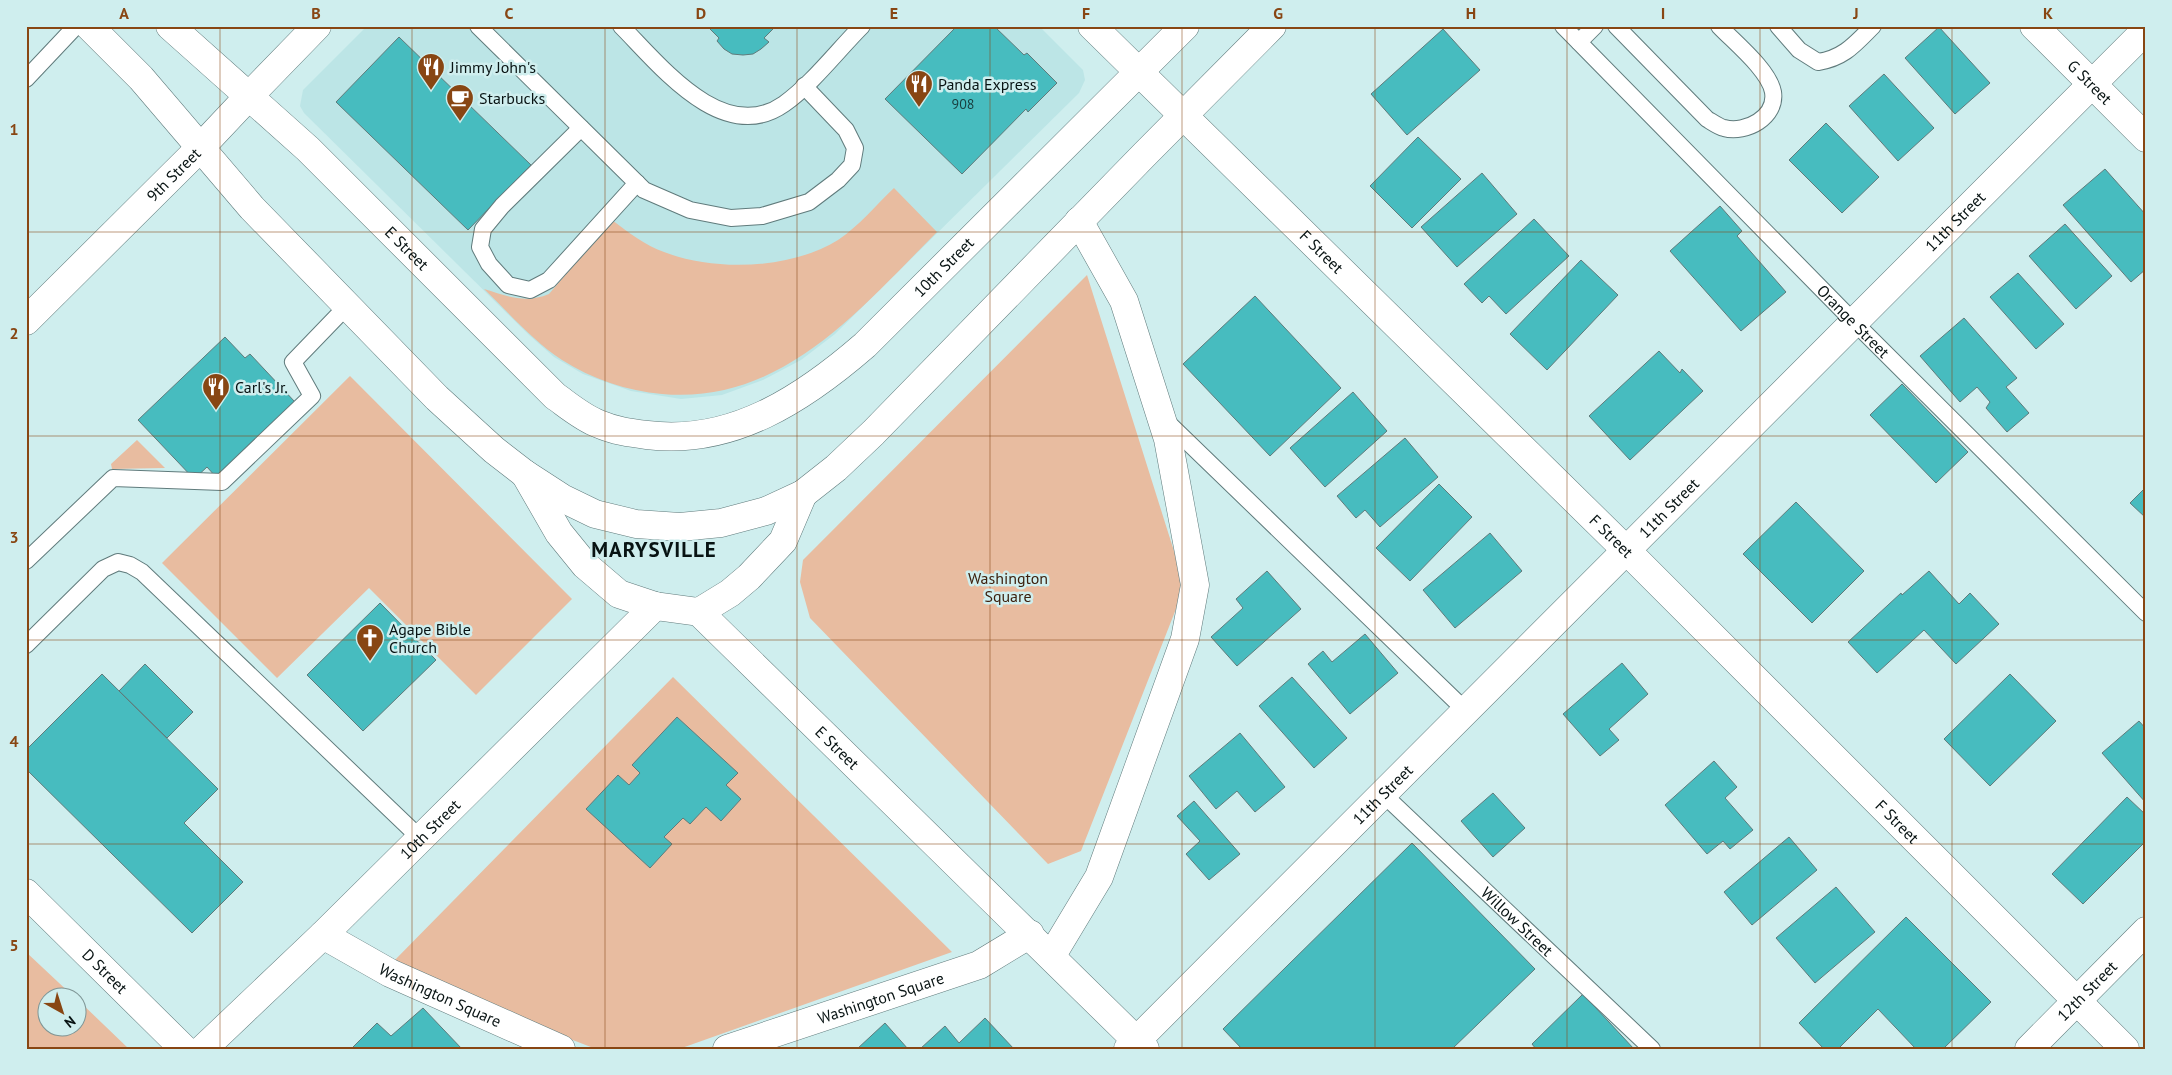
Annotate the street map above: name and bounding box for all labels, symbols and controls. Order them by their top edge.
text: A [119,3,129,23]
text: B [311,3,321,23]
text: C [505,3,514,23]
text: D [696,3,706,23]
text: E [890,3,898,23]
text: F [1082,3,1090,23]
text: G [1273,3,1283,23]
text: H [1466,3,1476,23]
text: I [1661,3,1665,23]
text: J [1852,3,1859,23]
text: K [2043,3,2053,23]
restaurant icon: Jimmy John's [416,52,446,91]
street label: G Street [2063,55,2117,109]
place label: Jimmy John's [449,57,536,77]
restaurant icon: Panda Express [904,69,934,108]
place label: Panda Express [938,74,1037,94]
cafe icon: Starbucks [445,83,475,122]
place label: Starbucks [479,88,545,108]
house number: 908 [952,95,974,113]
text: 1 [9,119,19,139]
street label: 9th Street [142,143,205,205]
street label: 11th Street [1921,187,1990,256]
street label: E Street [381,222,434,275]
street label: F Street [1296,226,1348,278]
street label: 10th Street [909,232,978,301]
street label: Orange Street [1813,280,1894,362]
text: 2 [9,323,19,343]
restaurant icon: Carl's Jr. [201,372,231,411]
place label: Carl's Jr. [235,377,288,397]
street label: 11th Street [1634,473,1703,542]
street label: F Street [1586,510,1638,562]
text: 3 [9,527,19,547]
district label: MARYSVILLE [591,536,717,563]
park label: Washington Square [968,568,1048,606]
place label: Agape Bible Church [389,619,471,657]
church icon: Agape Bible Church [355,623,385,662]
street label: E Street [811,722,864,774]
text: 4 [9,731,19,751]
street label: 11th Street [1348,760,1417,829]
street label: 10th Street [396,795,465,863]
street label: F Street [1871,795,1924,848]
street label: Willow Street [1477,882,1558,961]
text: 5 [9,935,19,955]
street label: D Street [78,944,132,998]
street label: 12th Street [2053,956,2121,1025]
street label: Washington Square [376,959,505,1031]
street label: Washington Square [815,967,946,1028]
north arrow [38,988,88,1038]
text: N [61,1012,79,1032]

